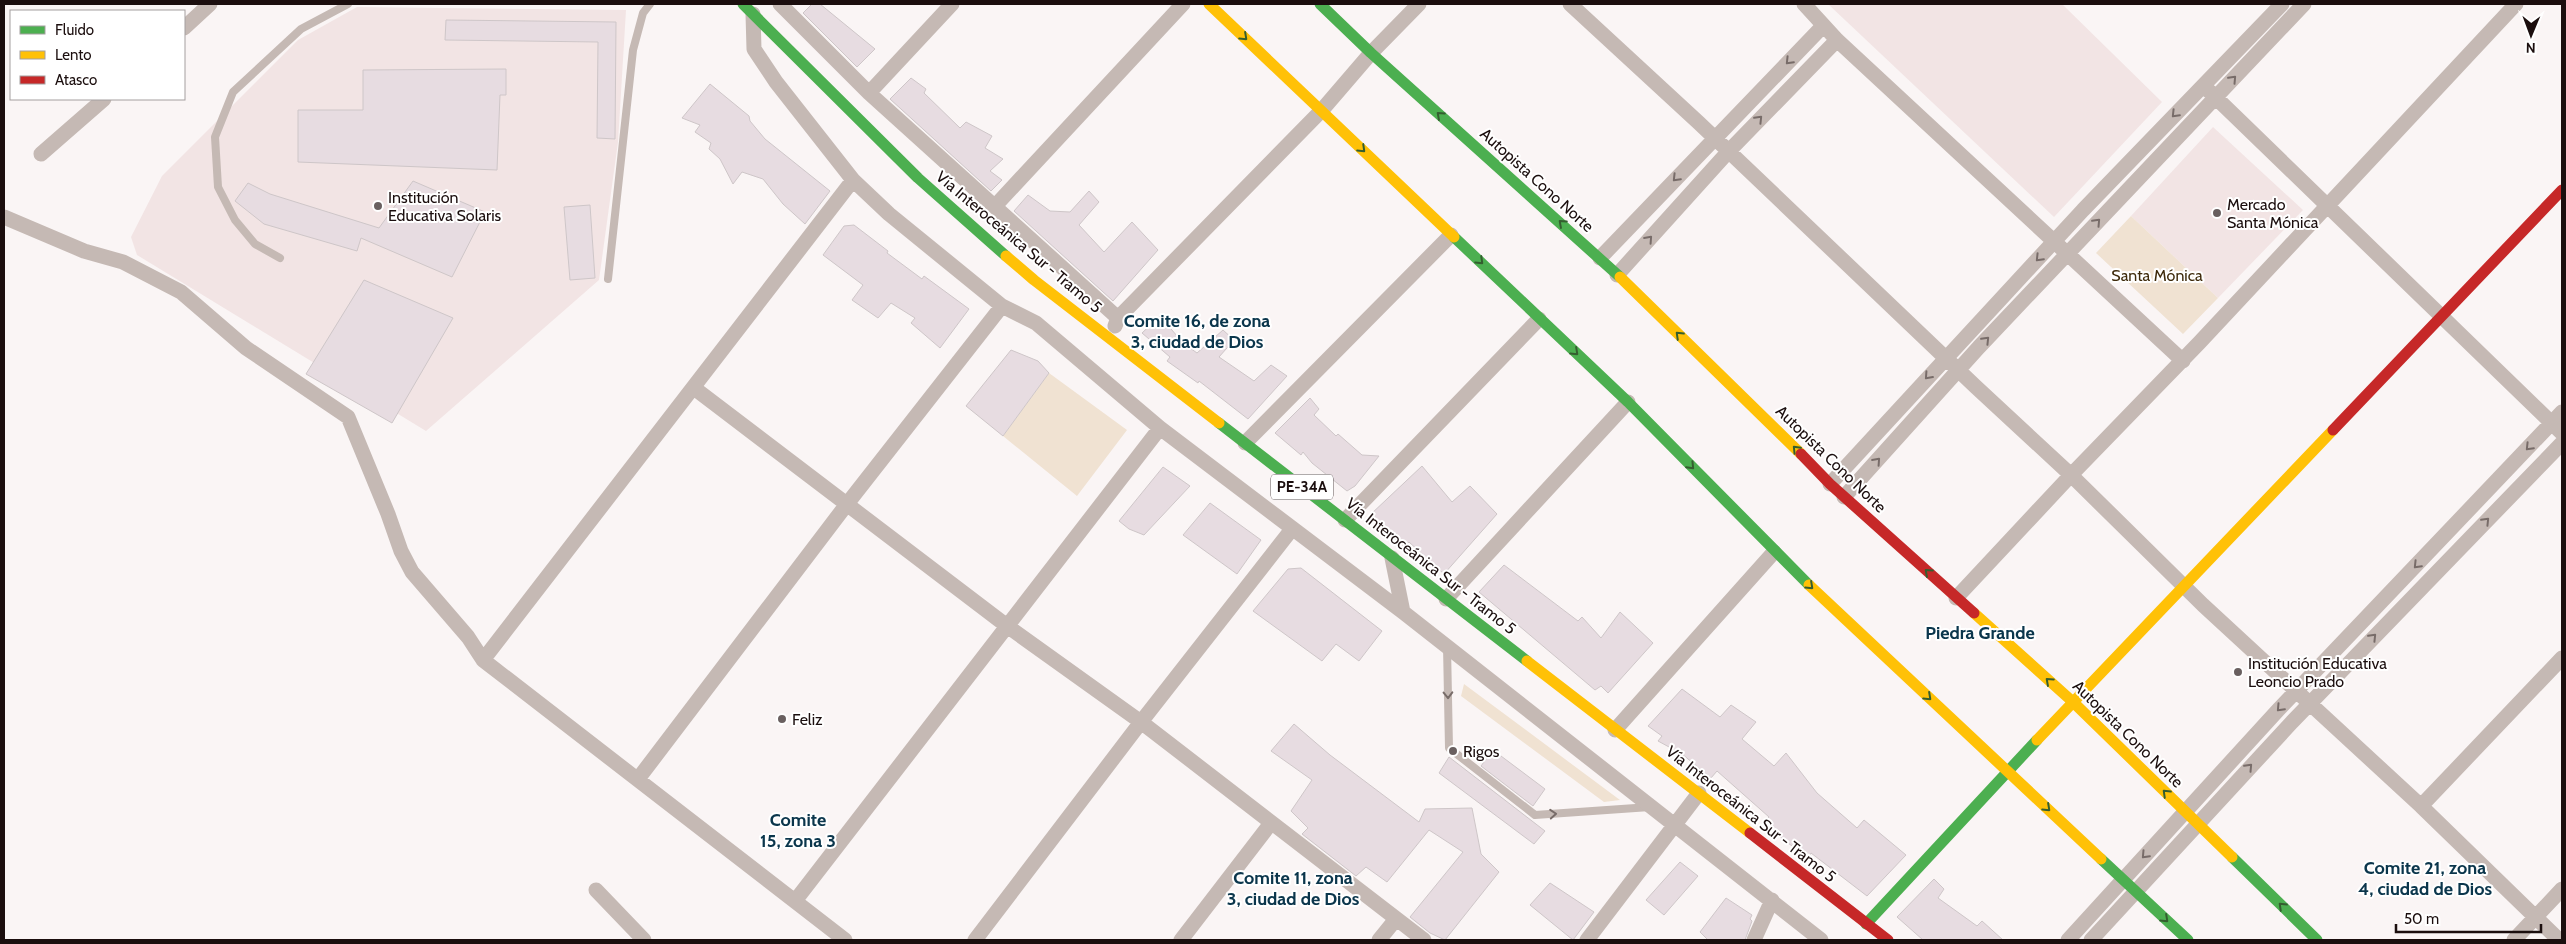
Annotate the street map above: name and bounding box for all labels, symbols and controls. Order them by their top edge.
legend [10,10,185,100]
north arrow [2506,10,2556,60]
text: Fluido [55,21,94,39]
one-way arrow [1239,31,1248,40]
text: N [2526,39,2536,57]
text: Lento [55,46,92,64]
one-way arrow [1786,56,1795,65]
text: Atasco [55,71,97,89]
one-way arrow [2227,75,2236,84]
one-way arrow [2172,108,2181,117]
one-way arrow [1437,112,1446,121]
one-way arrow [1753,116,1762,125]
street label: Autopista Cono Norte [1476,124,1598,236]
one-way arrow [1357,143,1366,152]
street label: Vía Interoceánica Sur - Tramo 5 [932,167,1106,317]
one-way arrow [1673,172,1682,181]
place label: Institución Educativa Solaris [388,188,502,225]
place label: Mercado Santa Mónica [2227,195,2319,232]
marker: Institución Educativa Solaris [372,200,384,212]
marker: Mercado Santa Mónica [2211,207,2223,219]
one-way arrow [2091,219,2100,228]
one-way arrow [1558,220,1567,229]
one-way arrow [1643,235,1652,244]
one-way arrow [2036,252,2045,261]
one-way arrow [1474,256,1483,265]
park label: Santa Mónica [2111,266,2203,285]
district label: Comite 16, de zona 3, ciudad de Dios [1124,310,1270,353]
one-way arrow [1676,332,1685,341]
one-way arrow [1980,337,1989,346]
one-way arrow [1570,346,1579,355]
one-way arrow [1925,371,1934,380]
street label: Autopista Cono Norte [1772,401,1890,517]
one-way arrow [2526,441,2535,450]
one-way arrow [1792,445,1801,454]
one-way arrow [1871,457,1880,466]
one-way arrow [1685,460,1694,469]
road number: PE-34A [1271,474,1333,500]
street label: Vía Interoceánica Sur - Tramo 5 [1342,494,1520,638]
one-way arrow [2480,517,2489,526]
one-way arrow [2414,559,2423,568]
one-way arrow [1924,569,1933,578]
one-way arrow [1804,580,1813,589]
district label: Piedra Grande [1925,622,2035,644]
one-way arrow [2367,634,2376,643]
place label: Institución Educativa Leoncio Prado [2248,654,2387,691]
marker: Institución Educativa Leoncio Prado [2232,666,2244,678]
street label: Autopista Cono Norte [2069,676,2187,792]
one-way arrow [2045,677,2054,686]
one-way arrow [1923,691,1932,700]
one-way arrow [1443,692,1453,699]
one-way arrow [2277,702,2286,711]
place label: Feliz [792,710,823,729]
marker: Feliz [776,713,788,725]
place label: Rigos [1463,742,1500,761]
street label: Vía Interoceánica Sur - Tramo 5 [1662,742,1840,886]
marker: Rigos [1447,745,1459,757]
one-way arrow [2243,764,2252,773]
one-way arrow [2163,790,2172,799]
one-way arrow [2041,802,2050,811]
one-way arrow [1550,808,1558,819]
district label: Comite 15, zona 3 [760,809,836,852]
one-way arrow [2142,849,2151,858]
district label: Comite 21, zona 4, ciudad de Dios [2358,857,2492,900]
district label: Comite 11, zona 3, ciudad de Dios [1227,867,1360,910]
scale bar [2396,902,2541,934]
one-way arrow [2279,903,2288,912]
text: 50 m [2404,910,2439,928]
one-way arrow [2160,913,2169,922]

